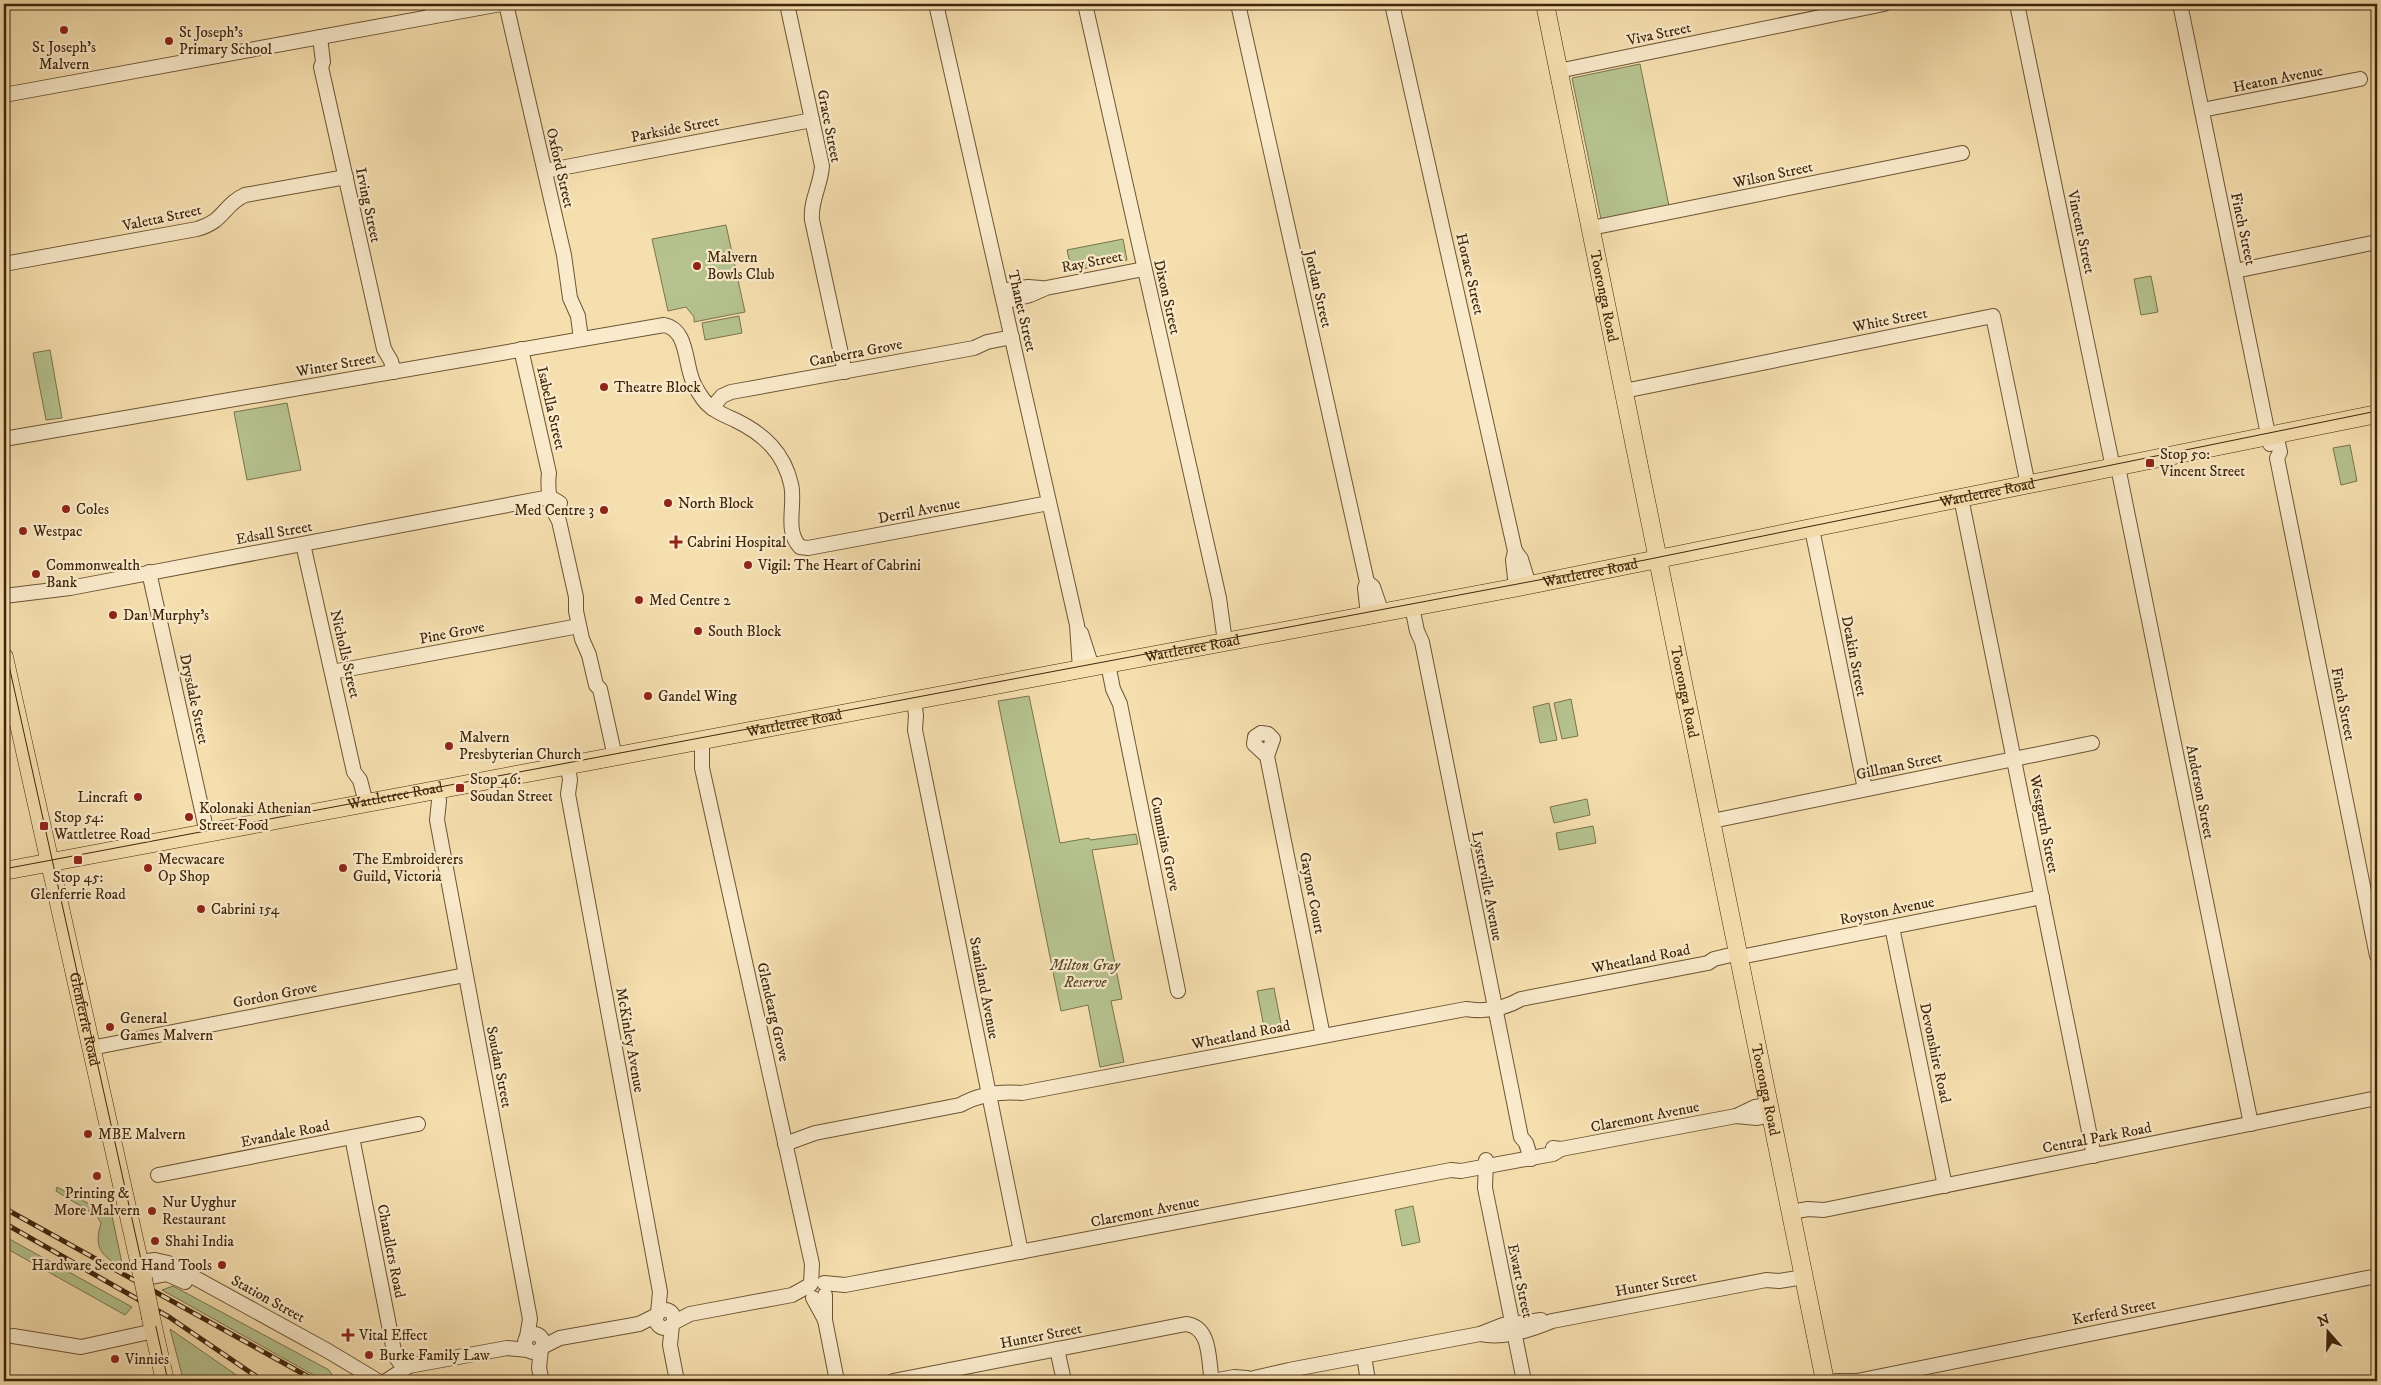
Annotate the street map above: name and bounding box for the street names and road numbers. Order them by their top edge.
street label: Viva Street [1624,18,1693,50]
street label: Heaton Avenue [2231,61,2325,97]
street label: Grace Street [813,88,845,164]
street label: Parkside Street [629,111,721,147]
street label: Oxford Street [542,126,578,210]
street label: Wilson Street [1730,157,1815,193]
street label: Irving Street [351,166,385,244]
street label: Vincent Street [2063,187,2099,276]
street label: Finch Street [2226,191,2260,267]
street label: Valetta Street [120,200,203,236]
street label: Horace Street [1451,231,1489,317]
street label: Jordan Street [1299,246,1336,330]
street label: Ray Street [1060,247,1124,277]
street label: Tooronga Road [1586,249,1623,344]
street label: Dixon Street [1149,258,1185,336]
street label: Thanet Street [1003,268,1041,354]
street label: White Street [1850,303,1929,337]
street label: Canberra Grove [808,335,904,371]
street label: Winter Street [294,349,378,382]
street label: Isabella Street [532,365,570,452]
street label: Wattletree Road [1937,474,2037,512]
street label: Derril Avenue [876,494,962,528]
street label: Edsall Street [234,517,314,549]
street label: Wattletree Road [1540,554,1640,592]
street label: Nicholls Street [326,608,364,700]
street label: Deakin Street [1837,614,1871,698]
street label: Pine Grove [418,617,486,649]
street label: Wattletree Road [1142,630,1242,667]
street label: Tooronga Road [1666,644,1704,740]
street label: Drysdale Street [175,652,213,746]
street label: Finch Street [2327,666,2359,742]
street label: Wattletree Road [744,704,844,741]
street label: Anderson Street [2182,743,2218,841]
street label: Gillman Street [1854,748,1944,784]
street label: Westgarth Street [2025,772,2063,875]
street label: Wattletree Road [345,777,445,814]
street label: Cummins Grove [1146,795,1184,893]
street label: Lysterville Avenue [1467,829,1507,943]
street label: Gaynor Court [1295,851,1329,936]
street label: Royston Avenue [1838,893,1936,929]
street label: Staniland Avenue [965,935,1003,1041]
street label: Wheatland Road [1589,940,1692,978]
street label: Glendearg Grove [752,961,794,1063]
street label: Glenferrie Road [65,970,105,1068]
street label: Gordon Grove [231,978,319,1012]
street label: McKinley Avenue [611,986,649,1094]
street label: Devonshire Road [1915,1001,1955,1105]
street label: Wheatland Road [1189,1016,1292,1054]
street label: Soudan Street [482,1025,516,1110]
street label: Tooronga Road [1747,1042,1784,1138]
street label: Claremont Avenue [1589,1097,1701,1137]
street label: Evandale Road [239,1116,331,1152]
street label: Central Park Road [2041,1118,2154,1158]
street label: Claremont Avenue [1089,1192,1201,1232]
street label: Chandlers Road [373,1203,409,1300]
street label: Ewart Street [1503,1242,1537,1320]
street label: Hunter Street [1614,1267,1699,1301]
street label: Station Street [228,1271,308,1327]
street label: Kerferd Street [2071,1295,2158,1329]
street label: Hunter Street [999,1319,1084,1353]

